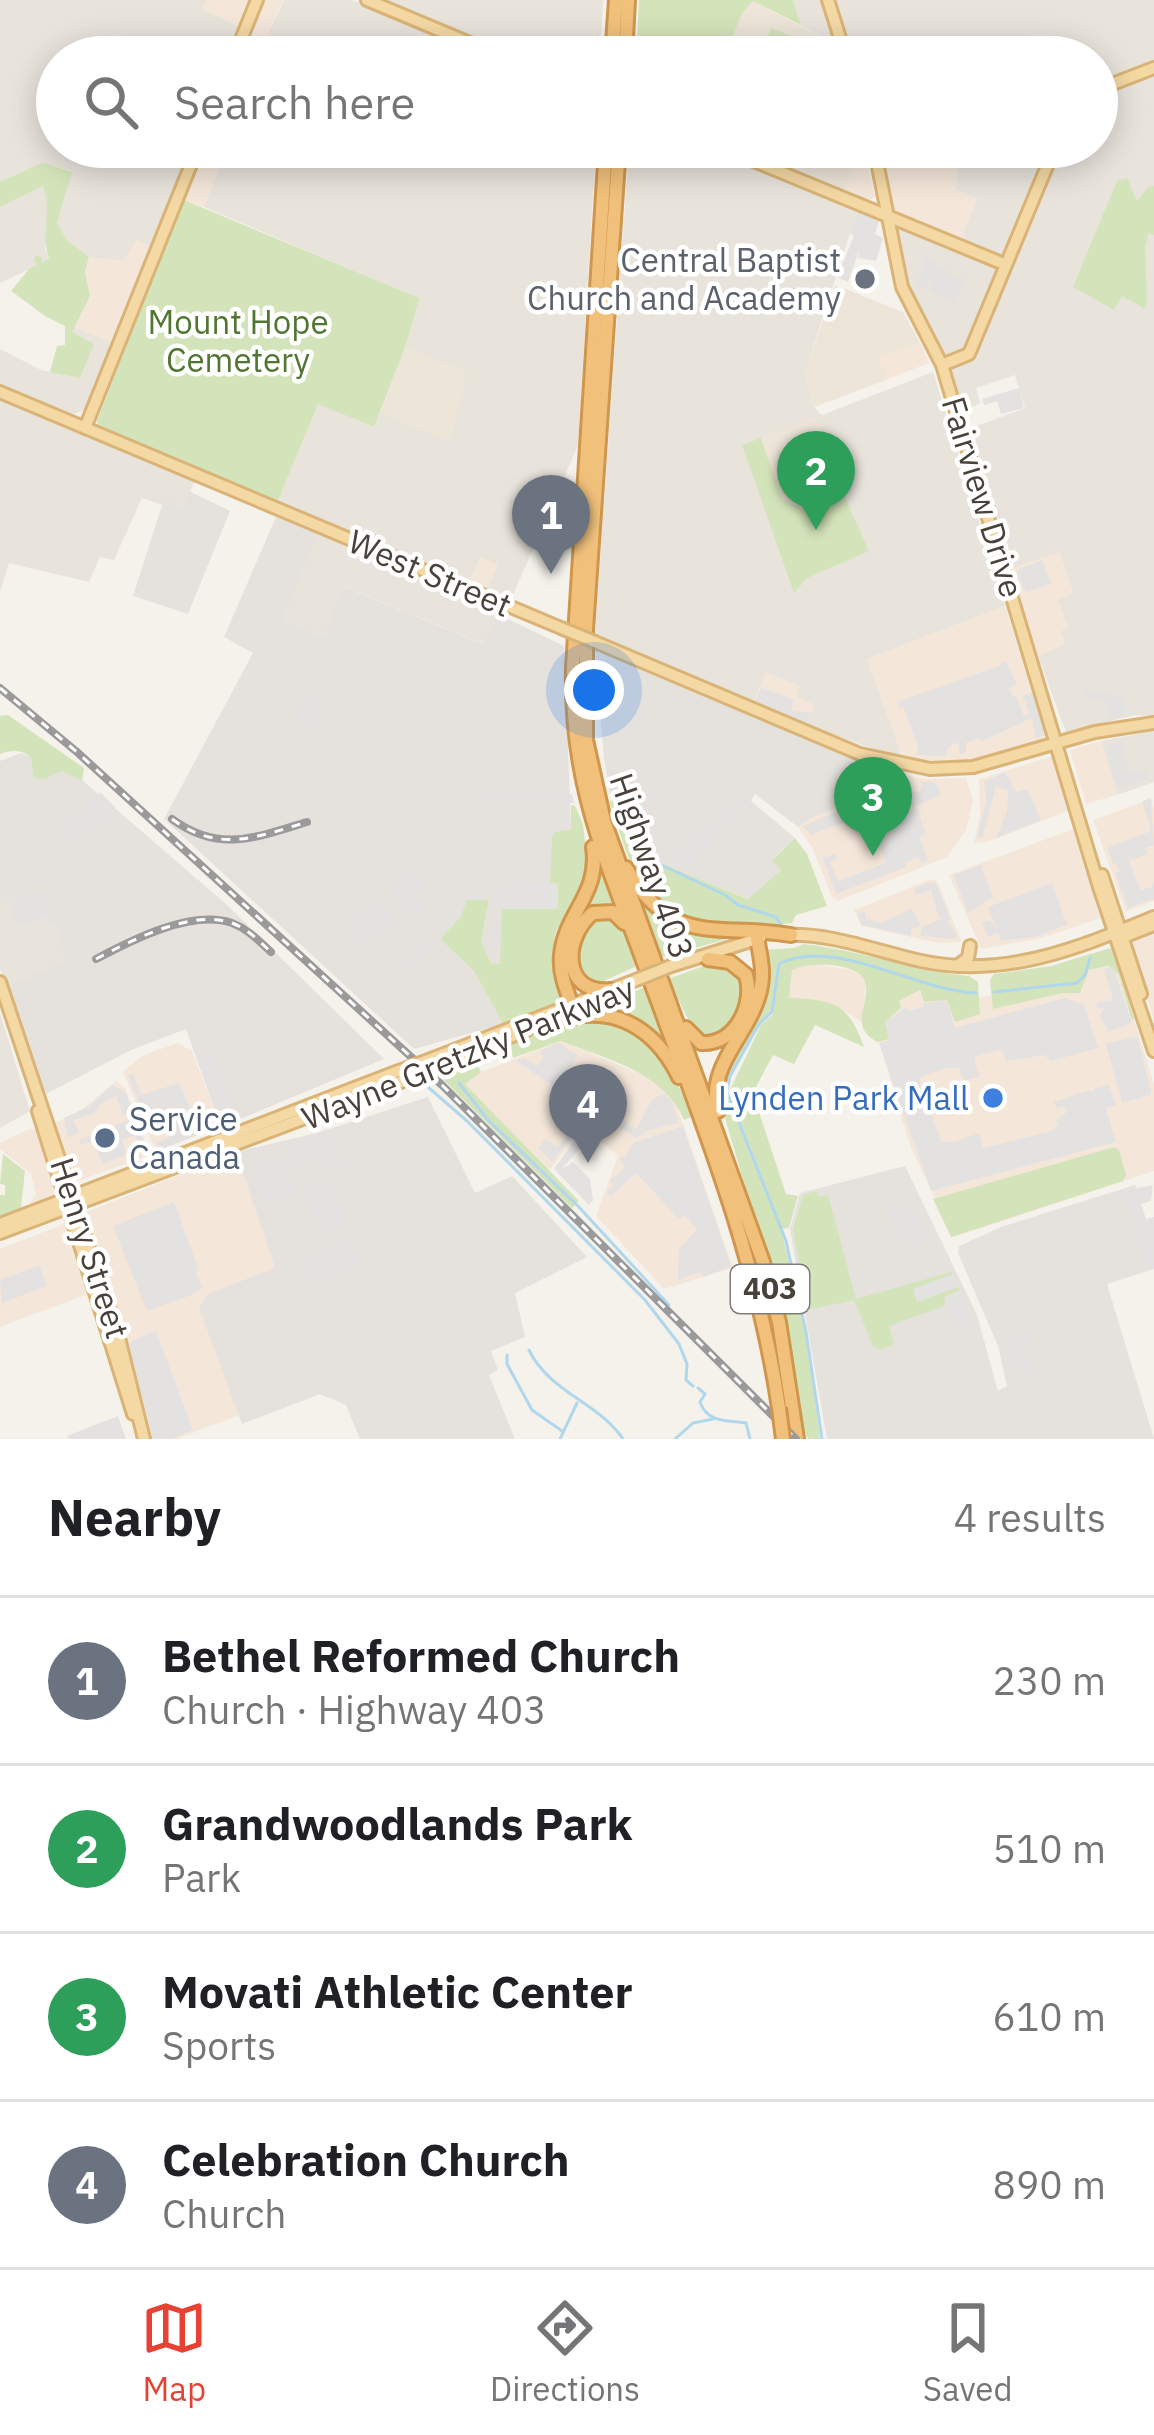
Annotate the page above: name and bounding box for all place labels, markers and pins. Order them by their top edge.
place label: Central Baptist Church and Academy [527,238,841,319]
marker: Central Baptist Church and Academy [852,266,878,292]
pin: 2 [777,431,855,530]
pin: 1 [512,475,590,574]
pin: 3 [834,757,912,856]
pin: 4 [549,1064,627,1163]
place label: Lynden Park Mall [718,1076,969,1119]
marker: Lynden Park Mall [980,1085,1006,1111]
place label: Service Canada [129,1097,240,1178]
marker: Service Canada [92,1125,118,1151]

